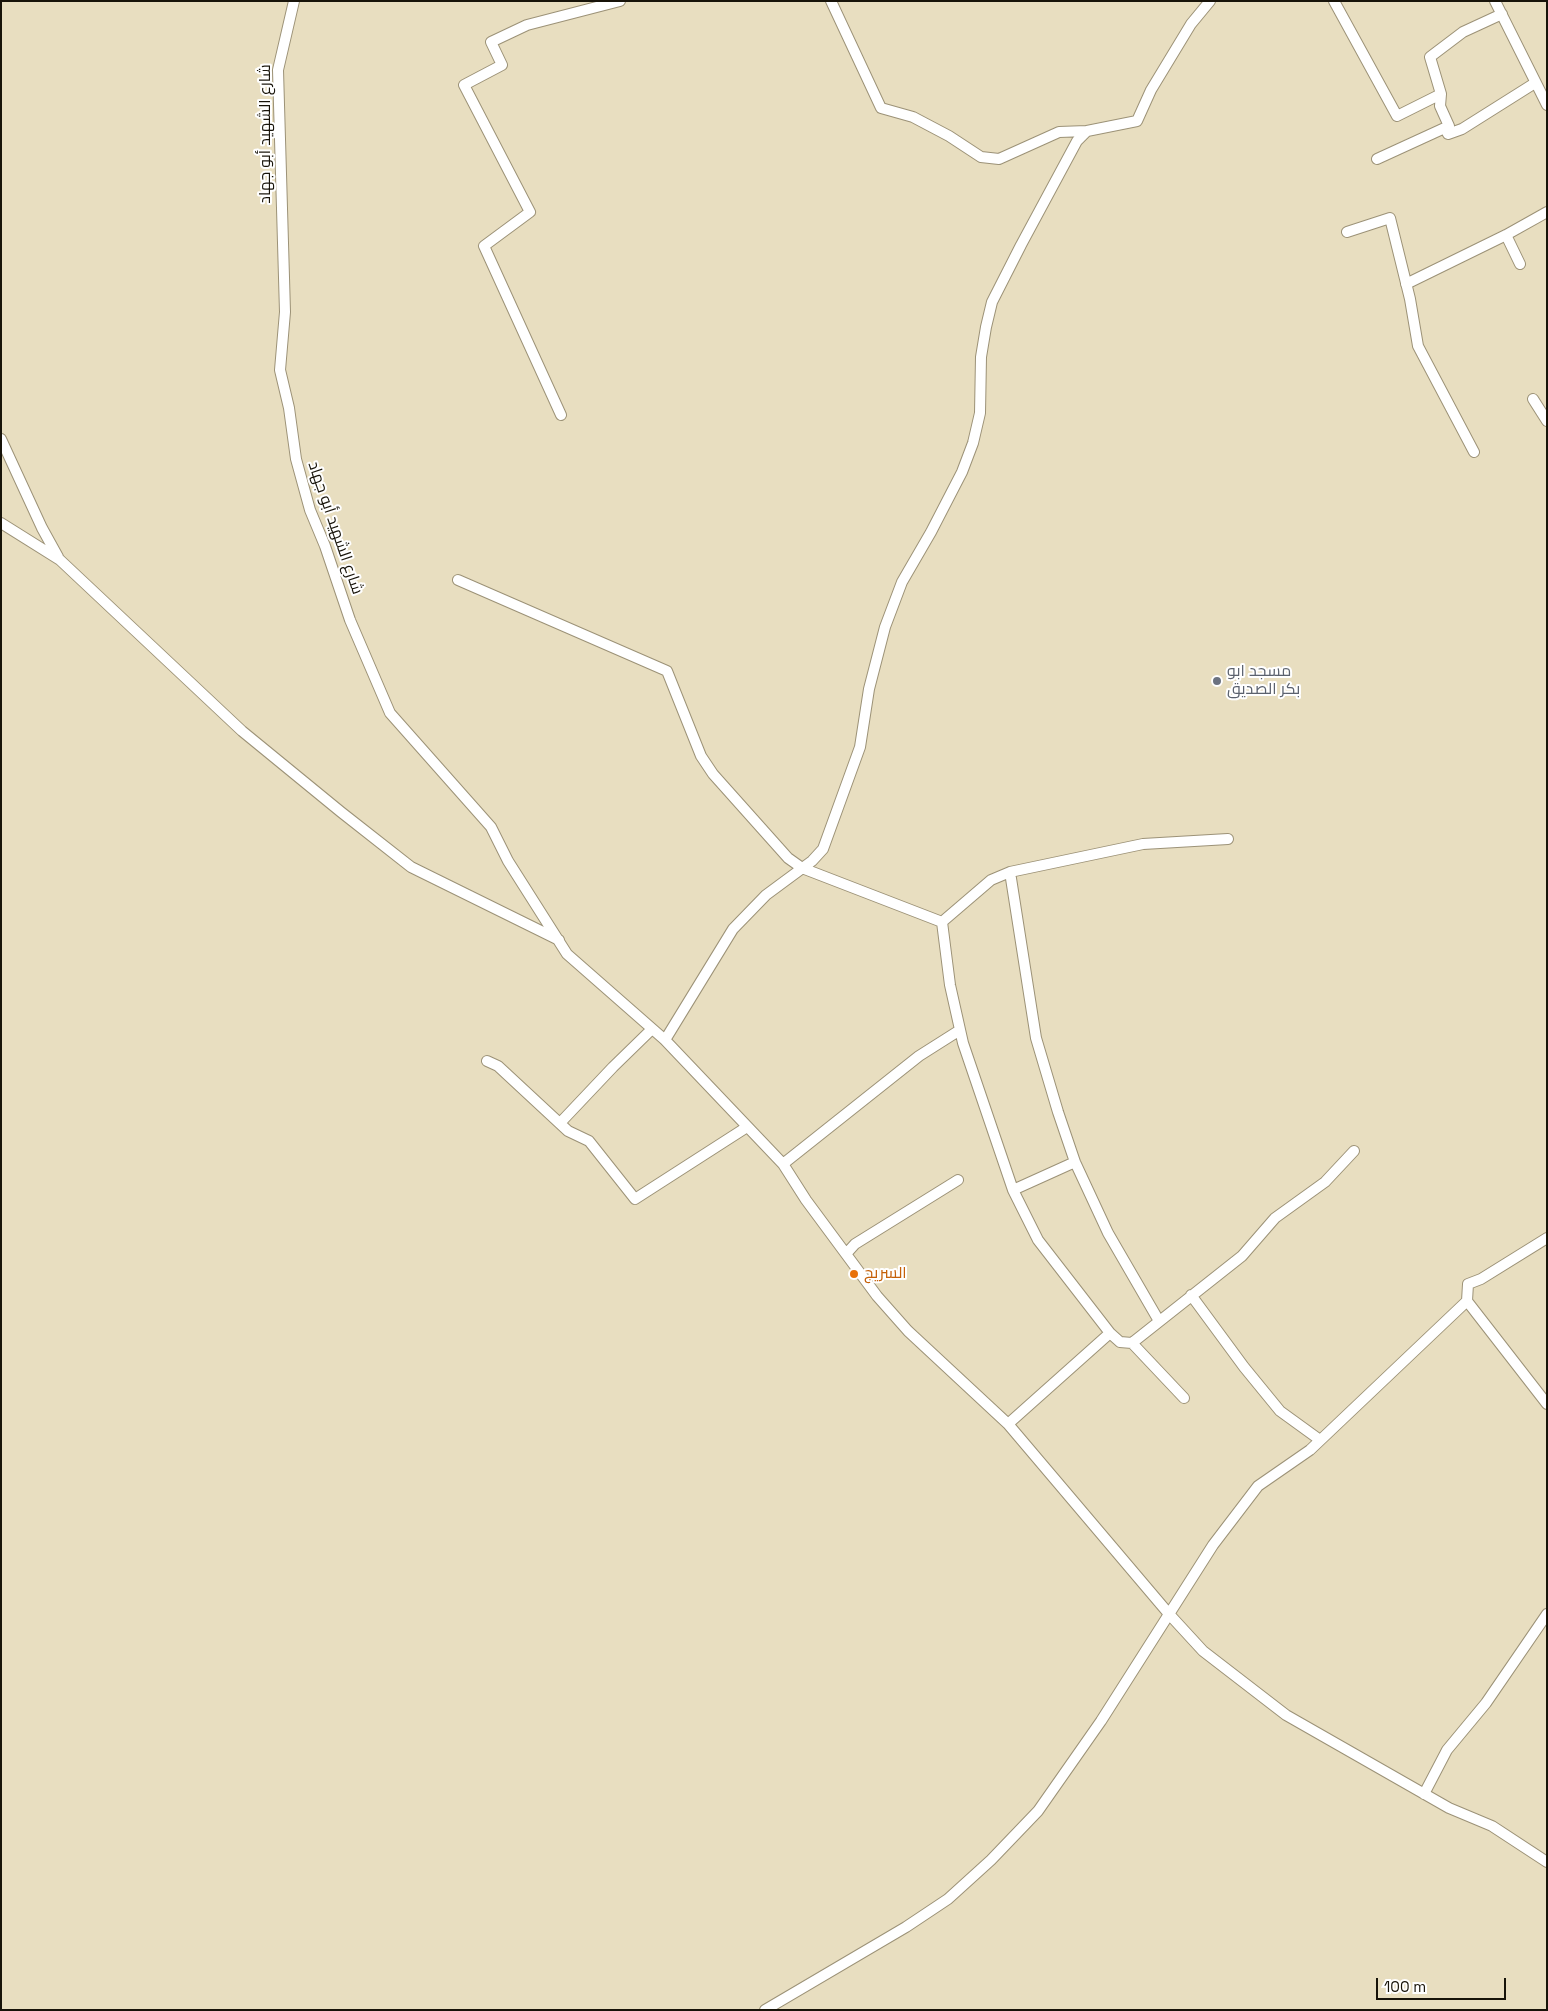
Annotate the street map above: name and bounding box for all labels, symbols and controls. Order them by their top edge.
street label: شارع الشهيد أبو جهاد [256,64,276,204]
street label: شارع الشهيد أبو جهاد [303,459,367,597]
place label: مسجد ابو بكر الصديق [1227,662,1300,700]
marker: مسجد ابو بكر الصديق [1211,675,1223,687]
place label: السريج [864,1264,907,1284]
marker: السريج [848,1268,860,1280]
scale bar [1378,1968,1508,2000]
text: 100 m [1384,1977,1426,1996]

